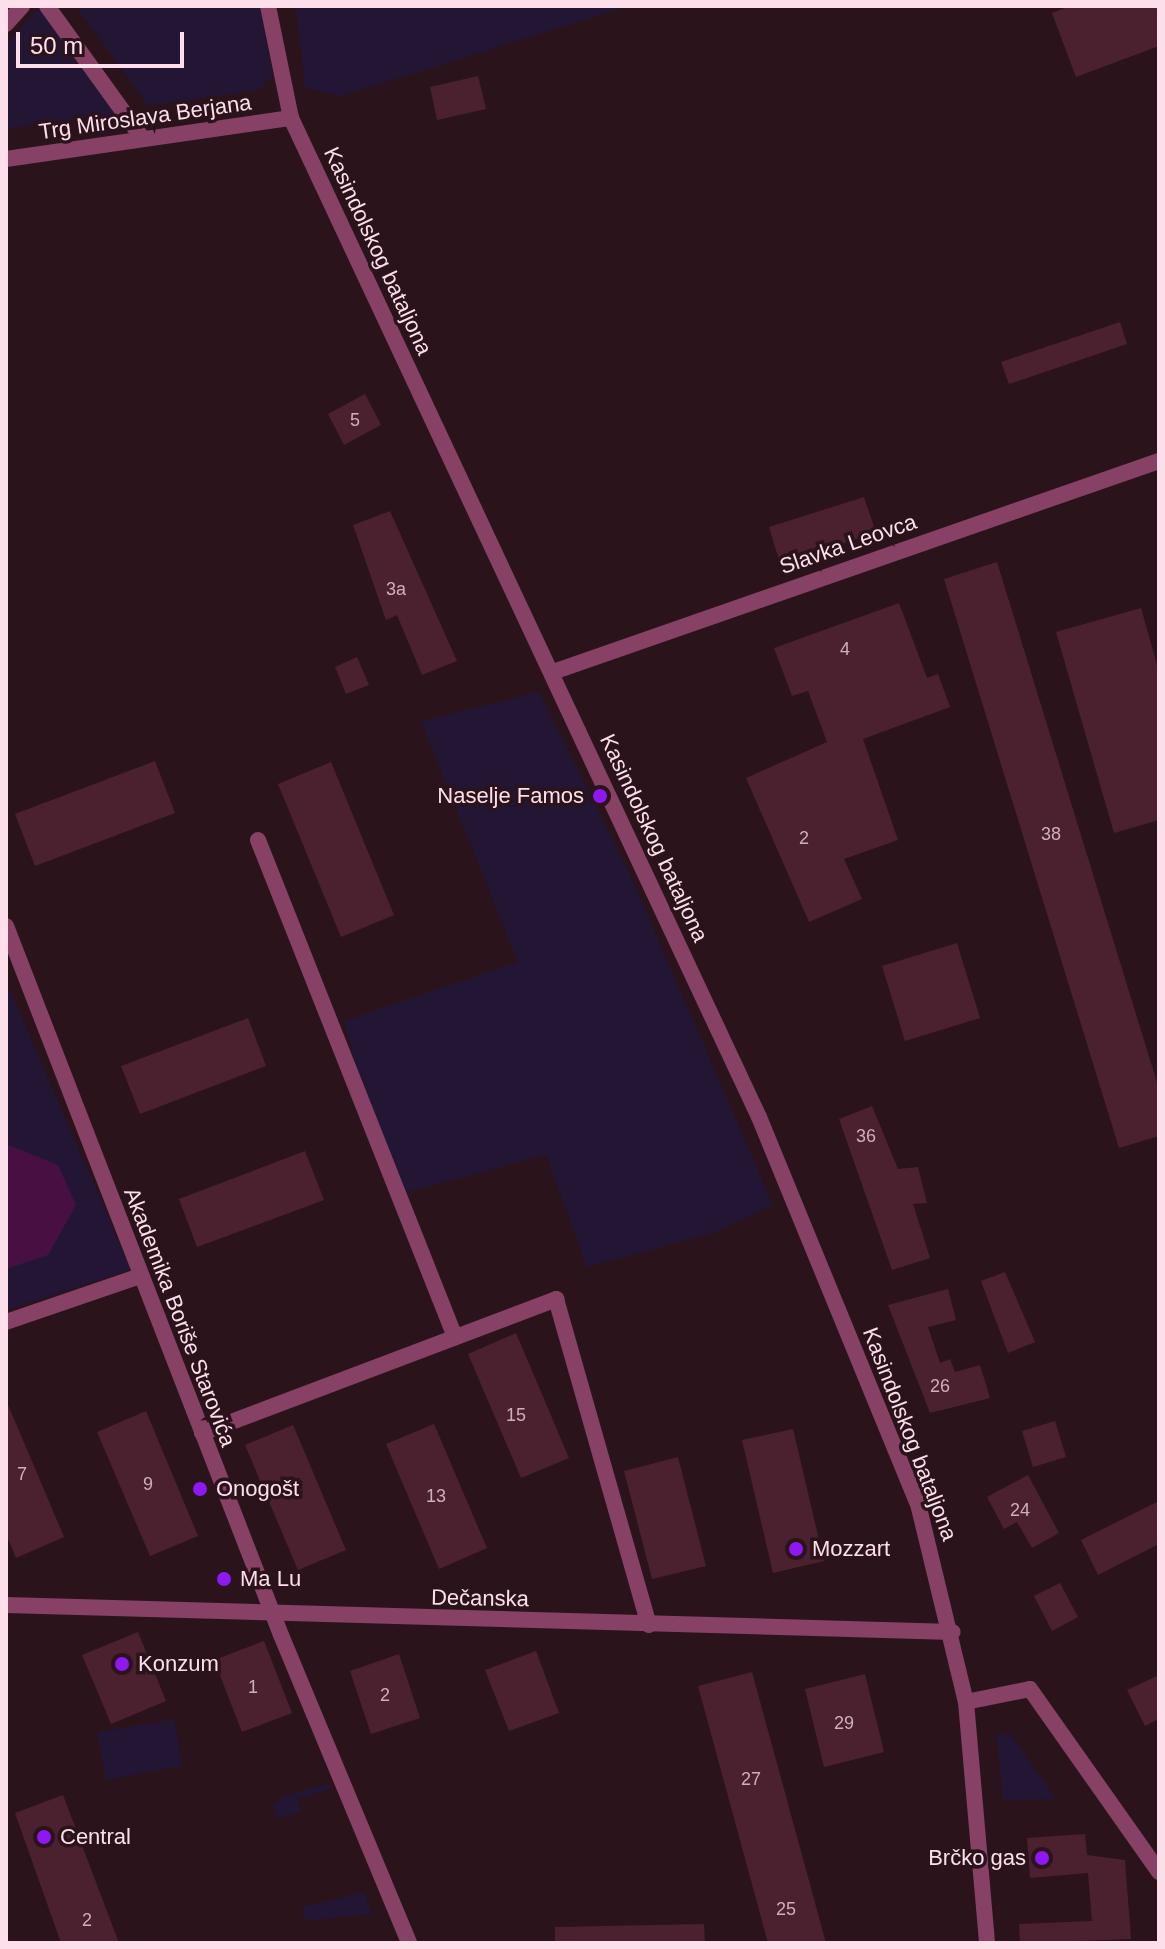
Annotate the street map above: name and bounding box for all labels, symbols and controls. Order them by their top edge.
scale bar [20,16,188,66]
text: 50 m [30,32,83,59]
street label: Trg Miroslava Berjana [37,89,253,145]
street label: Kasindolskog bataljona [318,143,438,359]
house number: 5 [350,409,360,431]
street label: Slavka Leovca [776,508,920,580]
house number: 3a [386,578,406,600]
house number: 4 [840,638,850,660]
street label: Kasindolskog bataljona [594,730,714,946]
place label: Naselje Famos [437,783,584,809]
marker: Naselje Famos [591,787,609,805]
house number: 38 [1041,823,1061,845]
house number: 2 [799,827,809,849]
house number: 36 [856,1125,876,1147]
street label: Akademika Boriše Starovića [118,1184,242,1450]
street label: Kasindolskog bataljona [857,1324,963,1544]
house number: 26 [930,1375,950,1397]
house number: 15 [506,1404,526,1426]
house number: 7 [17,1463,27,1485]
house number: 9 [143,1473,153,1495]
place label: Onogošt [216,1476,299,1502]
marker: Onogošt [191,1480,209,1498]
house number: 13 [426,1485,446,1507]
house number: 24 [1010,1499,1030,1521]
place label: Mozzart [812,1536,890,1562]
marker: Mozzart [787,1540,805,1558]
place label: Ma Lu [240,1566,301,1592]
marker: Ma Lu [215,1570,233,1588]
street label: Dečanska [431,1584,529,1612]
place label: Konzum [138,1651,219,1677]
marker: Konzum [113,1655,131,1673]
house number: 1 [248,1676,258,1698]
house number: 2 [380,1684,390,1706]
house number: 29 [834,1712,854,1734]
house number: 27 [741,1768,761,1790]
place label: Central [60,1824,131,1850]
marker: Central [35,1828,53,1846]
place label: Brčko gas [928,1845,1026,1871]
marker: Brčko gas [1033,1849,1051,1867]
house number: 25 [776,1898,796,1920]
house number: 2 [82,1909,92,1931]

